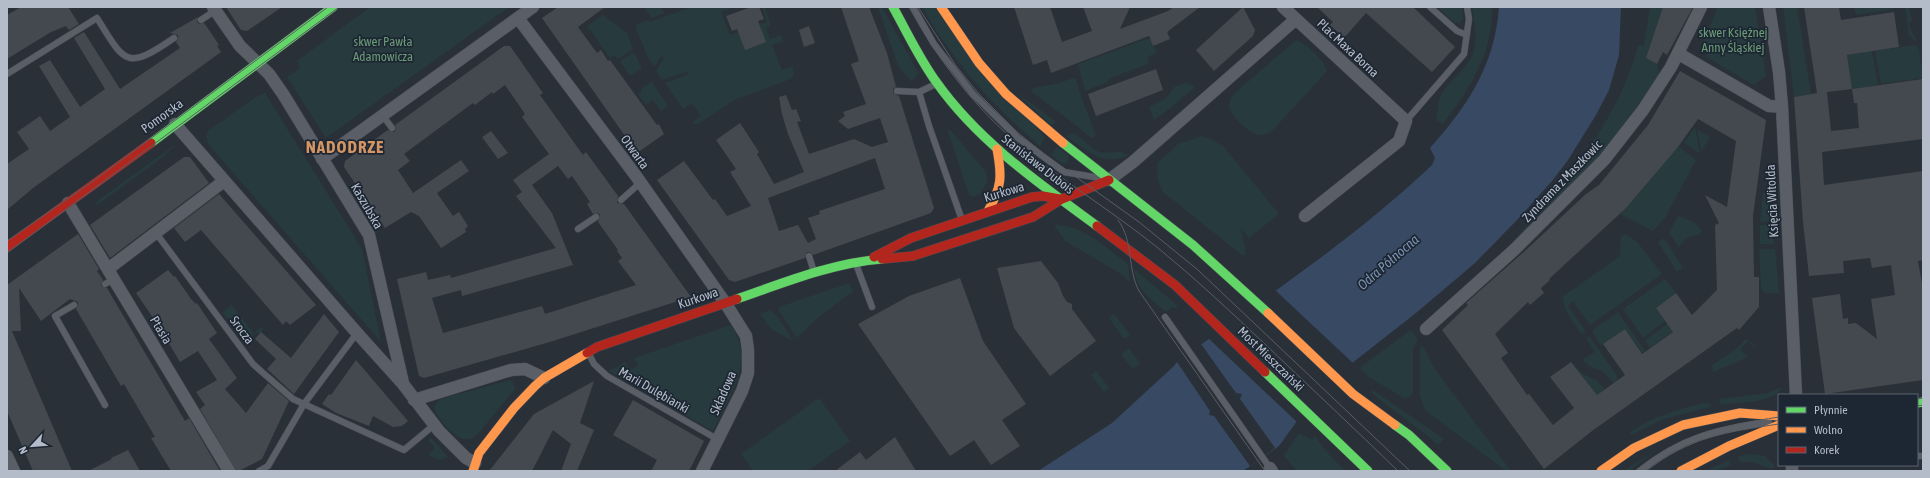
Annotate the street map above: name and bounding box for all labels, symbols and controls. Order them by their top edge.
street label: Plac Maxa Borna [1314,16,1382,80]
park label: skwer Księżnej Anny Śląskiej [1698,25,1768,55]
park label: skwer Pawła Adamowicza [353,34,413,64]
street label: Pomorska [138,96,186,136]
street label: Stanisława Dubois [999,131,1077,197]
street label: Otwarta [618,132,652,172]
district label: NADODRZE [306,137,384,157]
street label: Zyndrama z Maszkowic [1519,137,1605,225]
street label: Księcia Witolda [1763,164,1781,238]
street label: Kurkowa [982,179,1026,205]
street label: Kaszubska [348,180,386,232]
water label: Odra Północna [1354,231,1422,293]
street label: Kurkowa [676,284,720,312]
street label: Ptasia [147,313,175,347]
street label: Srocza [227,313,257,347]
street label: Most Mieszczański [1235,324,1307,394]
street label: Marii Dulębianki [616,364,692,416]
street label: Składowa [707,369,739,417]
legend [1778,394,1918,466]
text: Płynnie [1814,403,1848,417]
text: Wolno [1814,423,1843,437]
north arrow [12,426,52,466]
text: Korek [1814,443,1840,457]
text: N [16,445,30,456]

